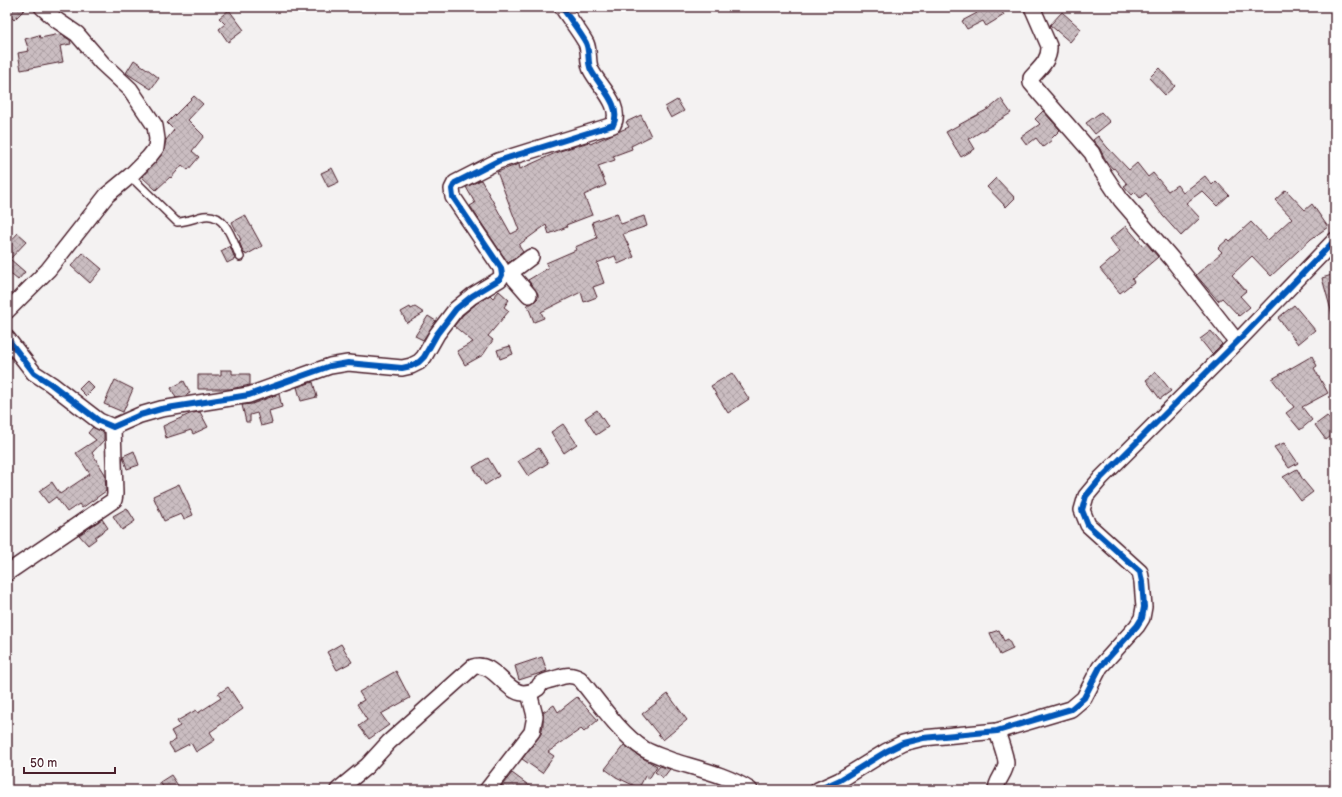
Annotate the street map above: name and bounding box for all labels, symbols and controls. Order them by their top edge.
scale bar [24,749,115,775]
text: 50 m [30,756,57,771]

